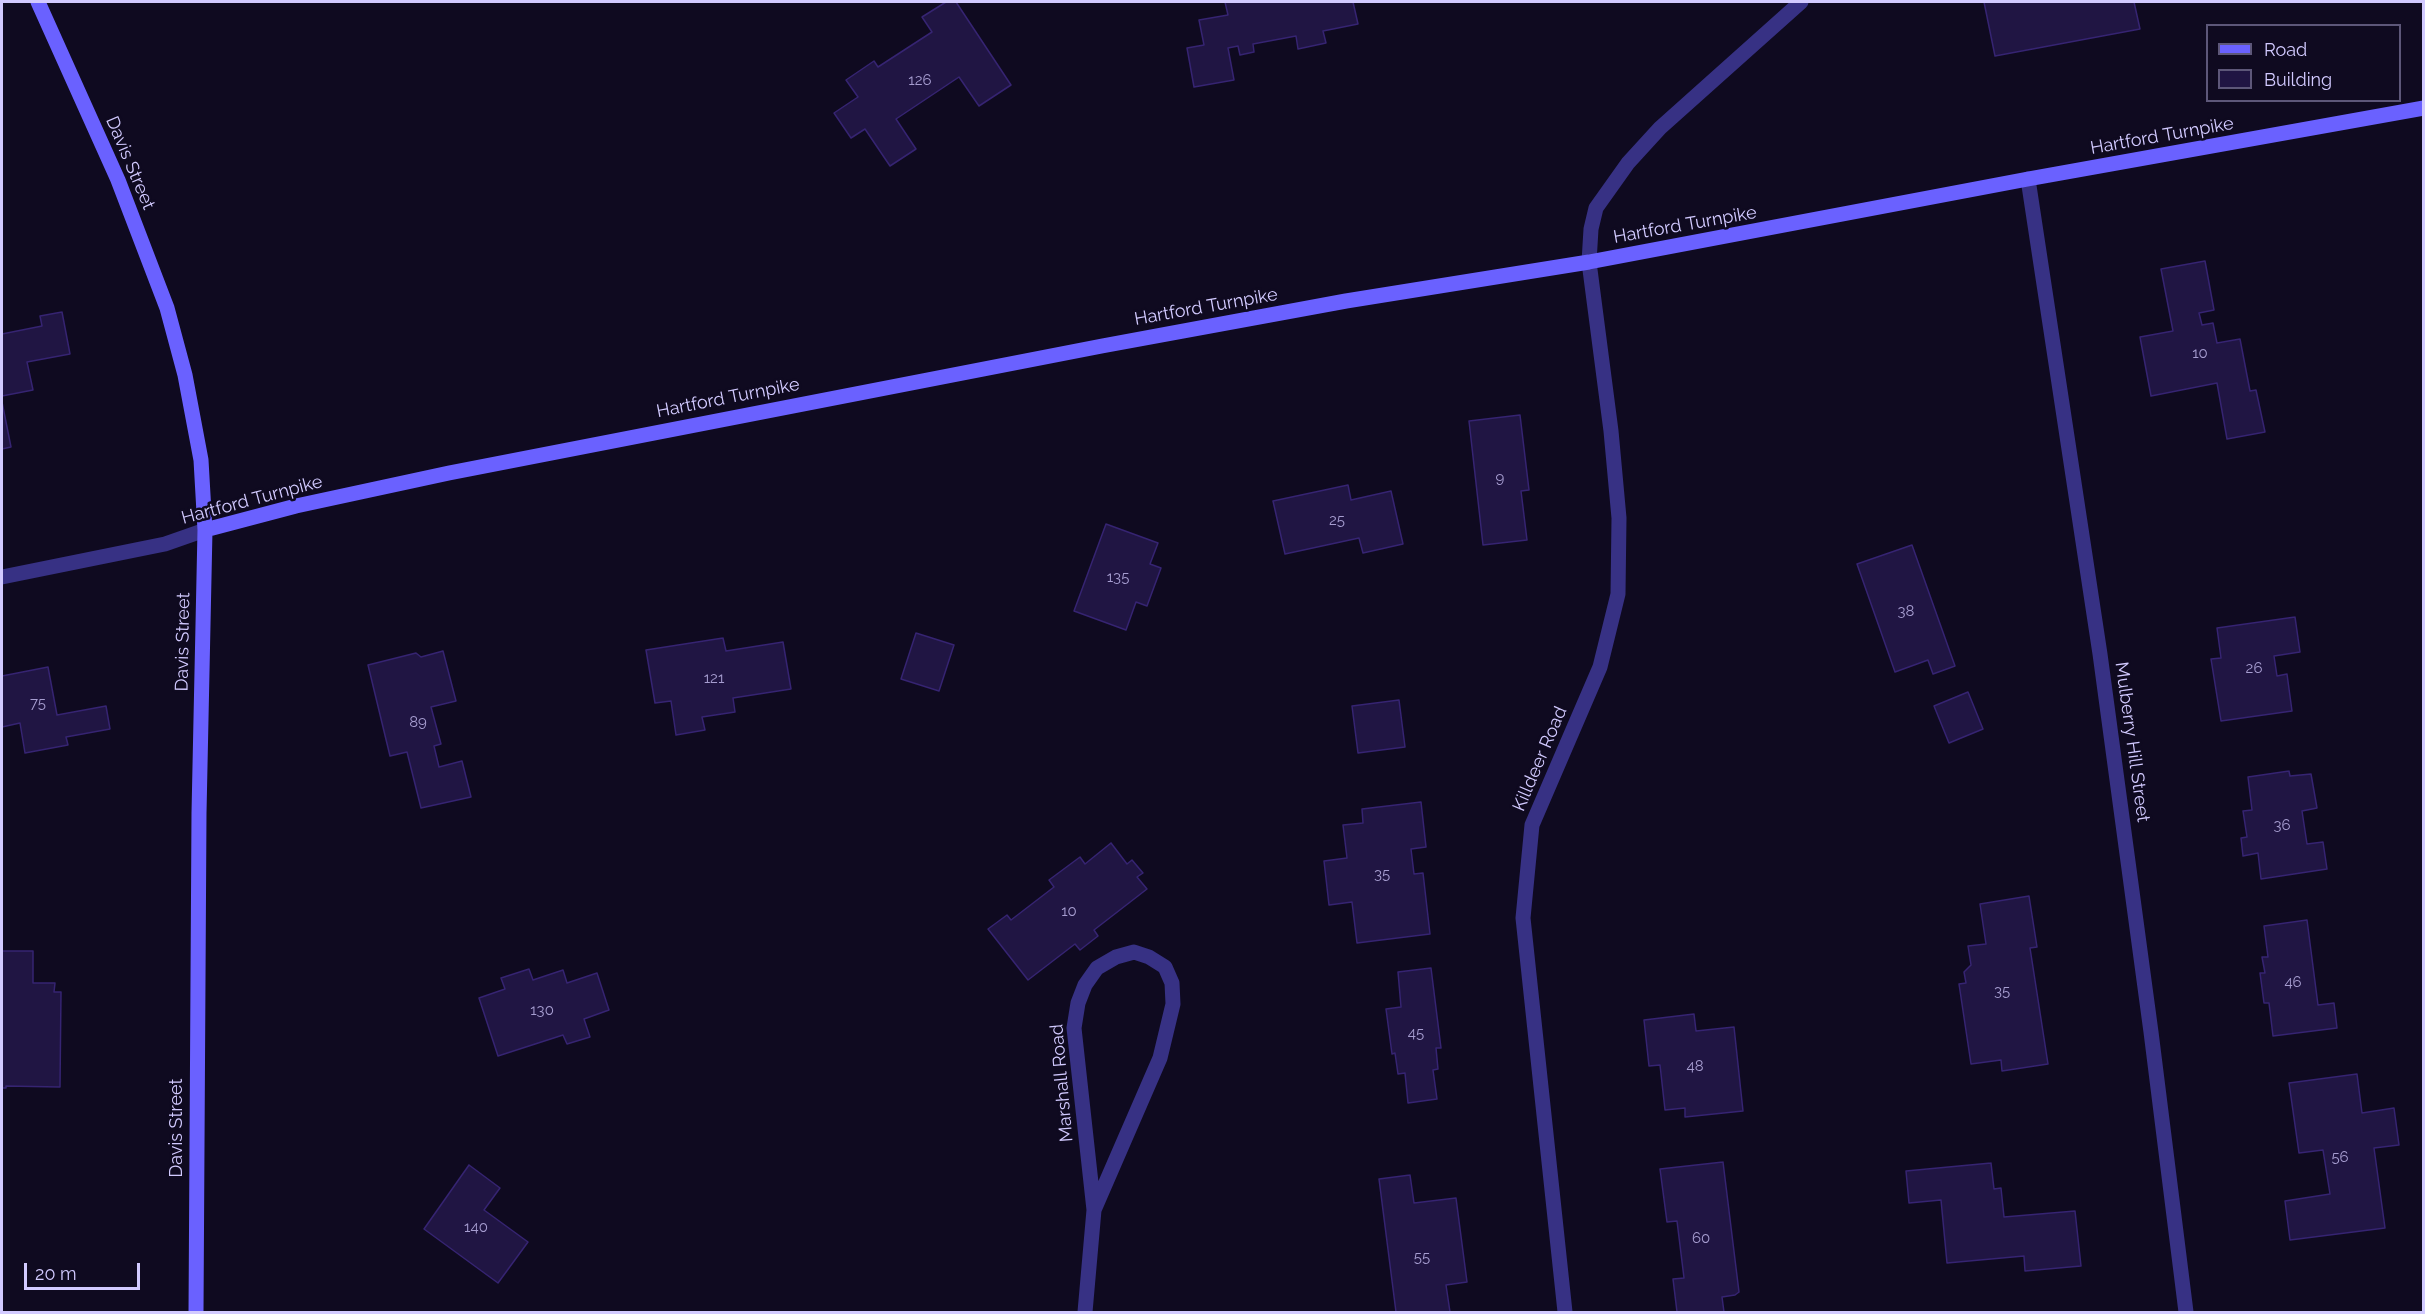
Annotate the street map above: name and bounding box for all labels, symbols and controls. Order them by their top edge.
legend [2206,24,2401,102]
text: Road [2264,39,2307,60]
text: Building [2264,69,2332,90]
house number: 126 [908,71,932,89]
street label: Davis Street [101,113,159,213]
street label: Hartford Turnpike [2089,113,2235,159]
street label: Hartford Turnpike [1612,202,1758,248]
street label: Hartford Turnpike [1133,284,1279,330]
house number: 10 [2192,344,2208,362]
street label: Hartford Turnpike [655,374,801,422]
house number: 9 [1496,469,1504,487]
street label: Hartford Turnpike [179,471,325,529]
house number: 25 [1329,511,1345,529]
house number: 135 [1107,568,1129,586]
street label: Davis Street [171,592,195,692]
house number: 38 [1898,602,1914,620]
house number: 26 [2246,659,2262,677]
street label: Mulberry Hill Street [2110,661,2154,823]
house number: 121 [704,669,724,687]
house number: 75 [30,694,46,712]
street label: Killdeer Road [1508,703,1572,815]
house number: 89 [409,713,427,731]
house number: 36 [2273,816,2291,834]
house number: 35 [1374,865,1390,883]
house number: 10 [1061,902,1077,920]
house number: 46 [2284,973,2302,991]
house number: 35 [1994,982,2010,1000]
house number: 130 [530,1001,554,1019]
street label: Marshall Road [1046,1023,1078,1143]
house number: 45 [1408,1024,1424,1042]
house number: 48 [1686,1057,1704,1075]
street label: Davis Street [166,1078,188,1178]
house number: 56 [2331,1148,2349,1166]
house number: 140 [464,1218,488,1236]
house number: 60 [1692,1229,1710,1247]
house number: 55 [1414,1248,1430,1266]
scale bar [27,1251,142,1289]
text: 20 m [35,1263,77,1284]

